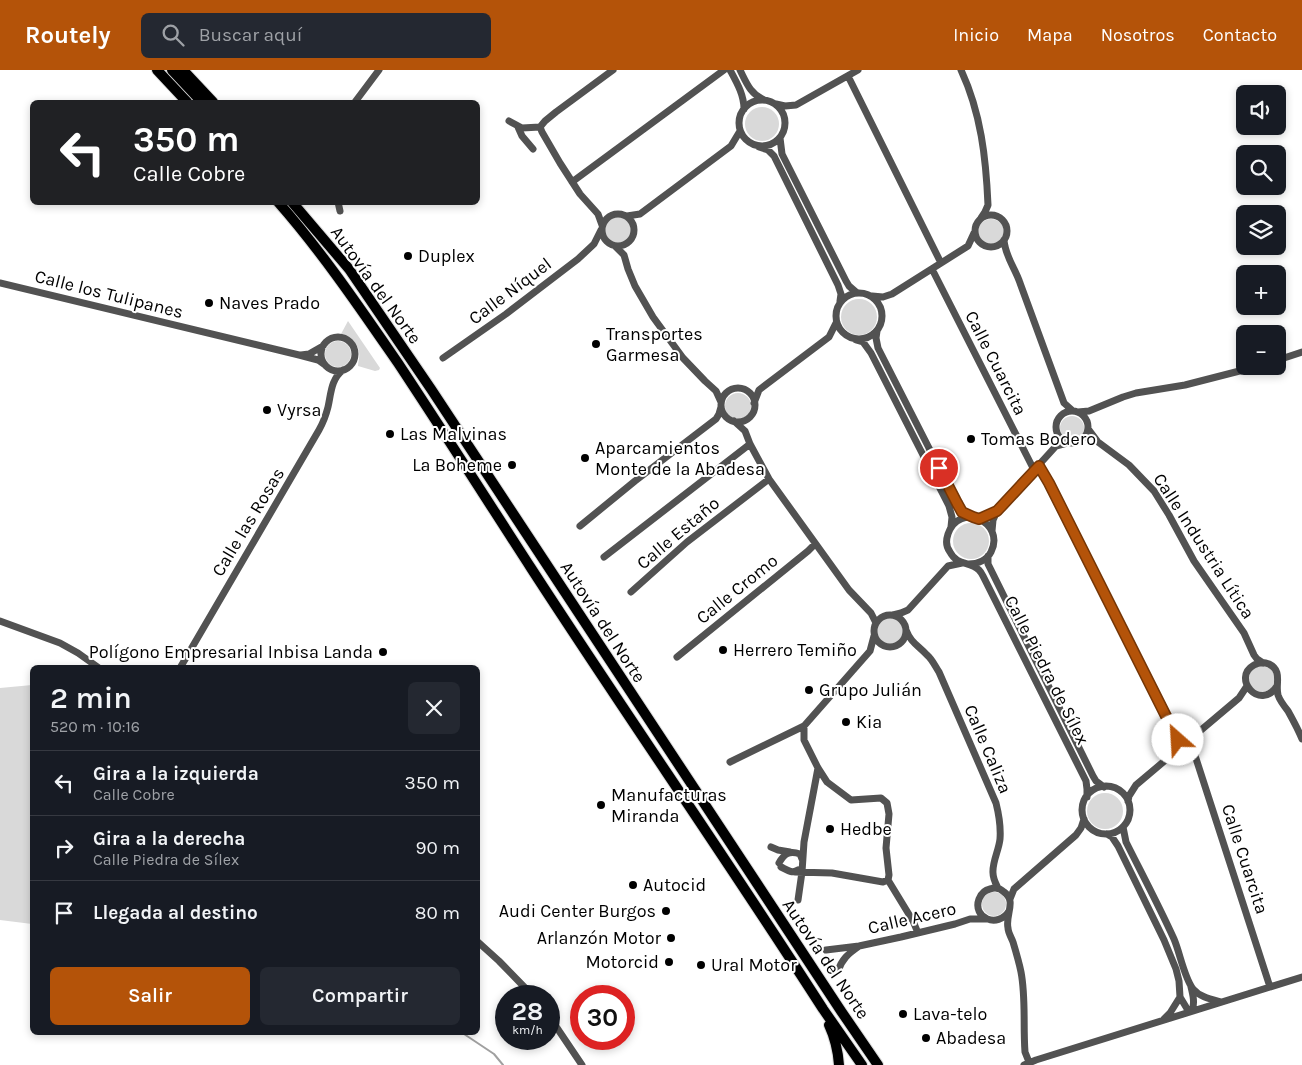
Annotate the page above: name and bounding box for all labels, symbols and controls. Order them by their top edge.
search box [141,13,491,58]
text: Routely [25,21,111,49]
icon: search [159,21,187,49]
text: Buscar aquí [199,24,302,46]
text: Inicio [953,24,999,46]
text: Mapa [1027,24,1073,46]
text: Nosotros [1101,24,1175,46]
text: Contacto [1203,24,1277,46]
map controls [1236,85,1286,375]
button: sound [1236,85,1286,135]
text: 350 m [133,119,239,160]
icon: left [50,120,115,185]
button: search [1236,145,1286,195]
text: Calle Cobre [133,161,245,187]
button: layers [1236,205,1286,255]
street label: Autovía del Norte [326,222,426,348]
place label: Duplex [418,245,475,267]
marker: Duplex [402,250,414,262]
street label: Calle Níquel [464,253,556,329]
street label: Calle los Tulipanes [32,265,186,323]
button: + [1236,265,1286,315]
place label: Naves Prado [219,292,320,314]
marker: Naves Prado [203,297,215,309]
street label: Calle Cuarcita [960,307,1032,419]
place label: Transportes Garmesa [606,323,703,366]
button: − [1236,325,1286,375]
marker: Transportes Garmesa [590,338,602,350]
place label: Vyrsa [277,399,321,421]
marker: Vyrsa [261,404,273,416]
place label: Las Malvinas [400,423,507,445]
marker: Las Malvinas [384,428,396,440]
place label: Tomas Bodero [981,428,1096,450]
marker: Tomas Bodero [965,433,977,445]
place label: Aparcamientos Monte de la Abadesa [595,437,765,480]
pin [918,447,960,489]
marker: Aparcamientos Monte de la Abadesa [579,452,591,464]
place label: La Boheme [412,454,502,476]
icon: arrive [925,454,953,482]
marker: La Boheme [506,459,518,471]
street label: Calle las Rosas [207,464,289,580]
street label: Calle Industria Lítica [1149,469,1259,623]
street label: Calle Estaño [632,492,724,574]
street label: Calle Cromo [692,549,782,629]
street label: Autovía del Norte [556,557,650,687]
street label: Calle Piedra de Sílex [1000,592,1094,748]
place label: Herrero Temiño [733,639,857,661]
place label: Polígono Empresarial Inbisa Landa [89,641,373,663]
marker: Herrero Temiño [717,644,729,656]
marker: Polígono Empresarial Inbisa Landa [377,646,389,658]
place label: Grupo Julián [819,679,922,701]
text: 2 min [50,680,132,716]
button: close [408,682,460,734]
marker: Grupo Julián [803,684,815,696]
street label: Calle Caliza [959,701,1017,797]
place label: Kia [856,711,882,733]
position arrow [1151,713,1203,765]
marker: Kia [840,716,852,728]
text: 520 m · 10:16 [50,717,140,736]
text: Gira a la izquierda [93,763,259,785]
icon: left [50,769,78,797]
text: 350 m [404,772,460,794]
place label: Manufacturas Miranda [611,784,727,827]
text: Calle Cobre [93,785,175,804]
marker: Manufacturas Miranda [595,799,607,811]
street label: Calle Cuarcita [1217,801,1273,917]
place label: Hedbe [840,818,892,840]
marker: Hedbe [824,823,836,835]
text: Gira a la derecha [93,828,245,850]
icon: right [50,834,78,862]
text: 90 m [415,837,460,859]
text: Calle Piedra de Sílex [93,850,239,869]
place label: Autocid [643,874,706,896]
marker: Autocid [627,879,639,891]
street label: Autovía del Norte [778,895,874,1023]
street label: Calle Acero [866,897,958,939]
icon: arrive [50,899,78,927]
place label: Audi Center Burgos [499,900,656,922]
text: Llegada al destino [93,902,258,924]
text: 80 m [415,902,460,924]
marker: Audi Center Burgos [660,905,672,917]
place label: Arlanzón Motor [537,927,661,949]
marker: Arlanzón Motor [665,932,677,944]
place label: Motorcid [585,951,659,973]
place label: Ural Motor [711,954,797,976]
marker: Motorcid [663,956,675,968]
marker: Ural Motor [695,959,707,971]
button: Salir [50,967,250,1025]
button: Compartir [260,967,460,1025]
speed limit sign: 30 [570,985,635,1050]
text: 28 [512,997,543,1026]
place label: Lava-telo [913,1003,987,1025]
marker: Lava-telo [897,1008,909,1020]
text: km/h [512,1023,543,1037]
place label: Abadesa [936,1027,1006,1049]
marker: Abadesa [920,1032,932,1044]

